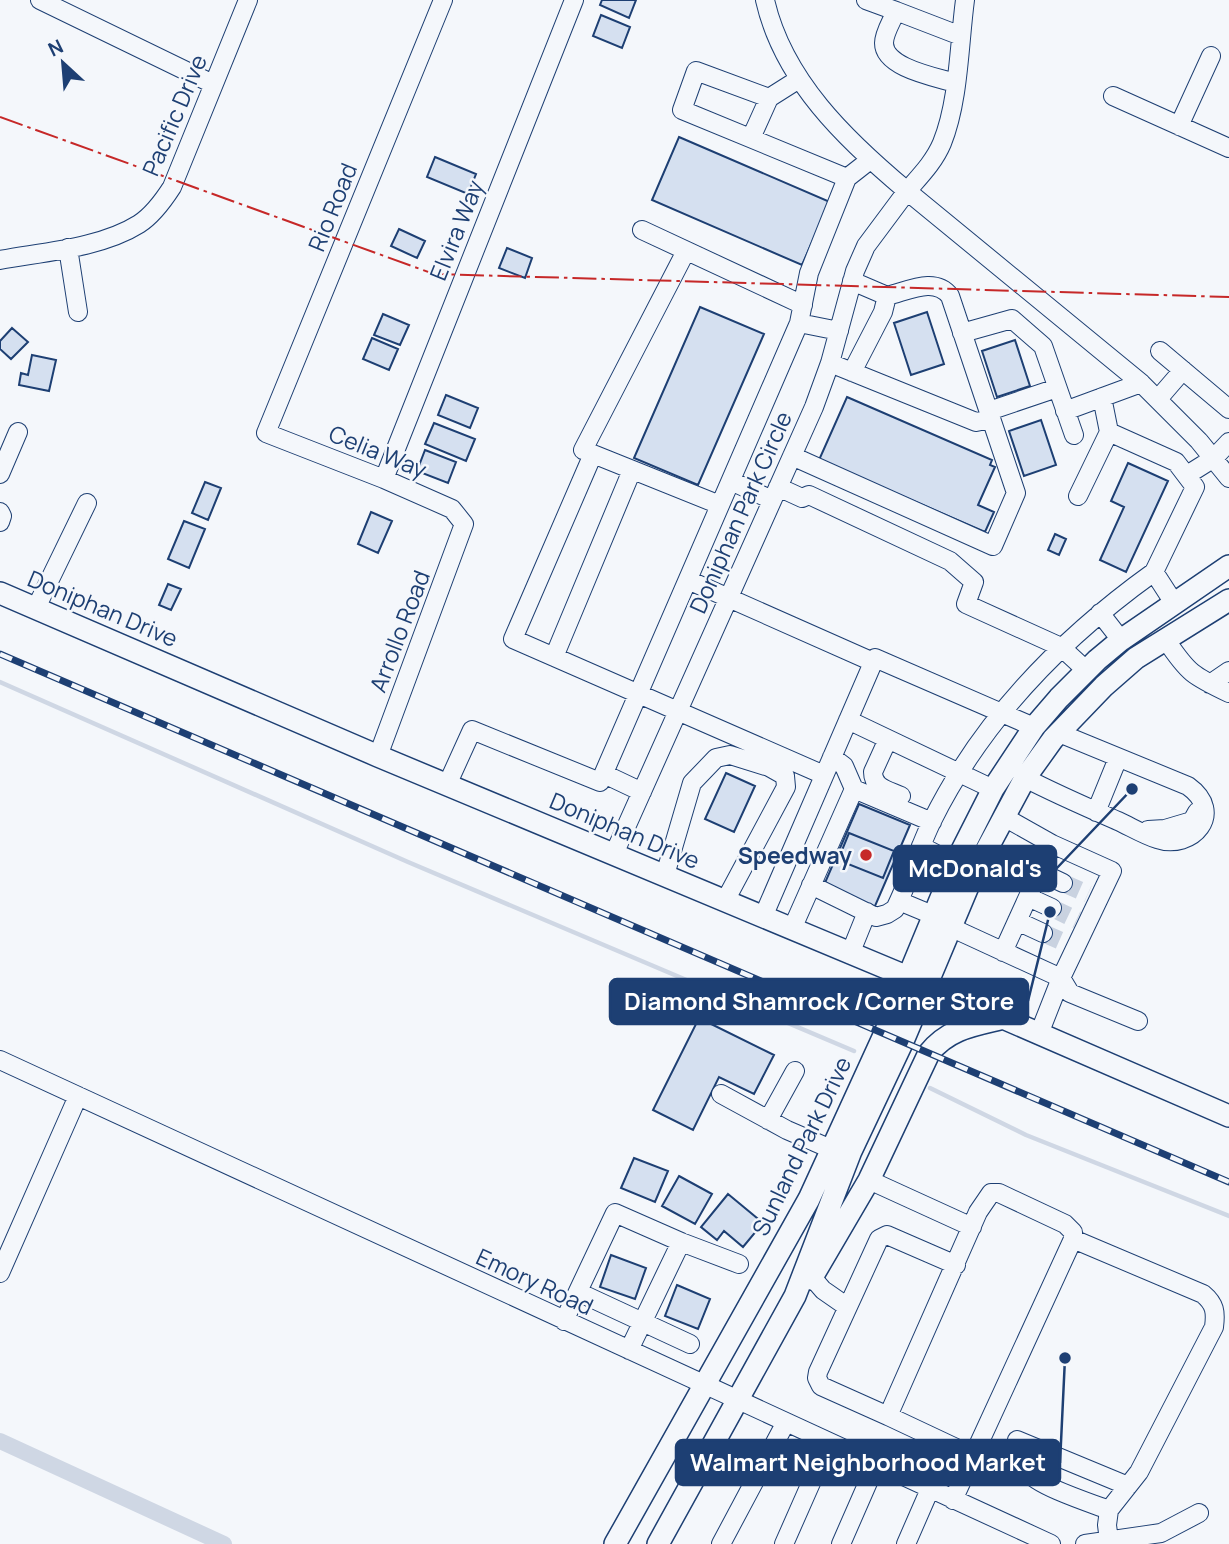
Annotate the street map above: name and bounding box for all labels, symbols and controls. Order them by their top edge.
north arrow [28,28,98,98]
text: N [44,33,67,62]
street label: Pacific Drive [134,49,214,181]
street label: Rio Road [300,158,364,256]
street label: Elvira Way [421,175,491,285]
street label: Doniphan Park Circle [681,406,799,618]
street label: Celia Way [324,417,432,485]
street label: Doniphan Drive [23,562,183,654]
street label: Arrollo Road [361,566,437,696]
street label: Doniphan Drive [545,784,705,876]
place label: Speedway [738,839,852,871]
callout: McDonald's [894,846,1056,891]
marker: Speedway [858,847,874,863]
text: McDonald's [908,851,1042,884]
callout: Diamond Shamrock /Corner Store [610,979,1028,1024]
text: Diamond Shamrock /Corner Store [624,984,1014,1017]
street label: Sunland Park Drive [744,1051,858,1241]
street label: Emory Road [471,1240,599,1322]
callout: Walmart Neighborhood Market [676,1440,1060,1485]
text: Walmart Neighborhood Market [690,1445,1046,1478]

